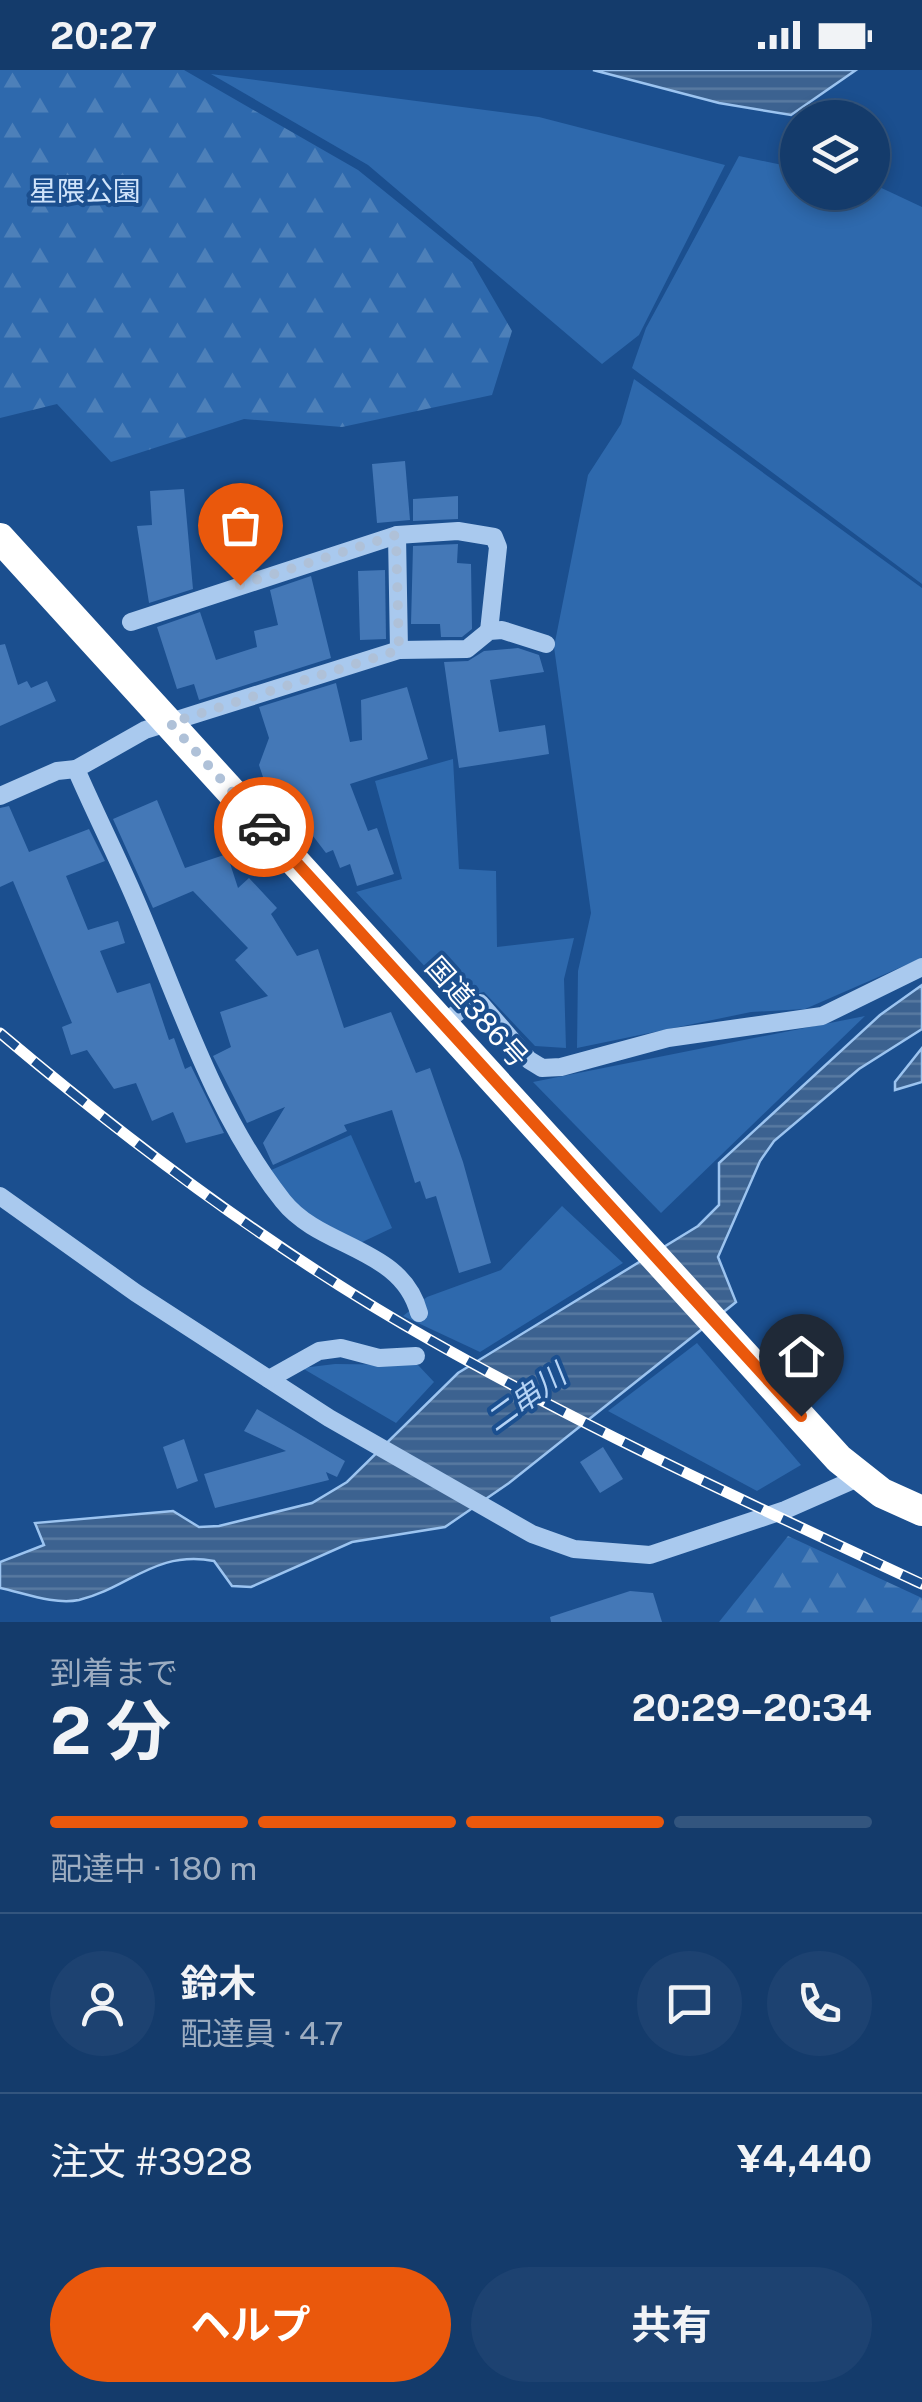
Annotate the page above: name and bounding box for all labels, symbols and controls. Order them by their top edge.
text: 20:27 [50,13,158,58]
map controls [780,100,890,210]
button: layers [780,100,890,210]
park label: 星隈公園 [29,174,141,207]
pin [198,483,283,586]
icon: bag [213,498,268,553]
courier [214,777,314,877]
icon: car [237,800,292,855]
street label: 国道386号 [419,950,535,1074]
pin [759,1314,844,1417]
icon: home [774,1329,829,1384]
water label: 二串川 [478,1354,575,1438]
text: 到着まで [50,1654,178,1691]
text: 20:29–20:34 [632,1685,872,1730]
text: 2 分 [50,1692,171,1769]
text: 配達中 · 180 m [50,1850,257,1887]
button: person [50,1951,155,2056]
button: chat [637,1951,742,2056]
button: phone [767,1951,872,2056]
text: 鈴木 [180,1961,256,2006]
text: 配達員 · 4.7 [180,2015,344,2052]
text: ¥4,440 [737,2136,872,2181]
text: 注文 #3928 [50,2139,253,2184]
button: ヘルプ [50,2267,451,2382]
button: 共有 [471,2267,872,2382]

